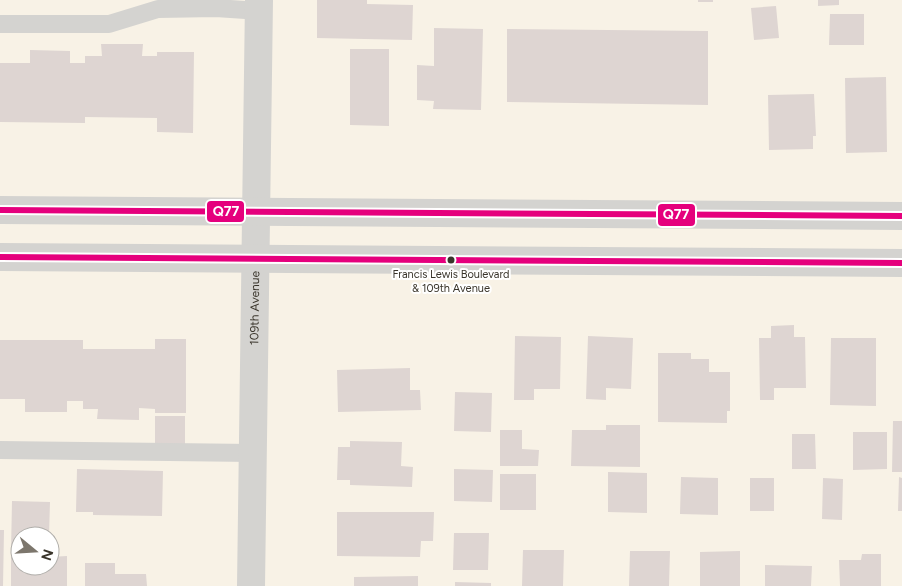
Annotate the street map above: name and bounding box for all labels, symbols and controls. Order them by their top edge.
line badge: Q77 [206,200,245,223]
text: Q77 [213,203,240,220]
line badge: Q77 [657,203,696,227]
text: Q77 [663,206,690,223]
marker: Francis Lewis Boulevard & 109th Avenue [446,255,456,265]
place label: Francis Lewis Boulevard & 109th Avenue [392,268,510,295]
street label: 109th Avenue [247,270,262,345]
north arrow [10,526,60,576]
text: N [37,547,57,563]

